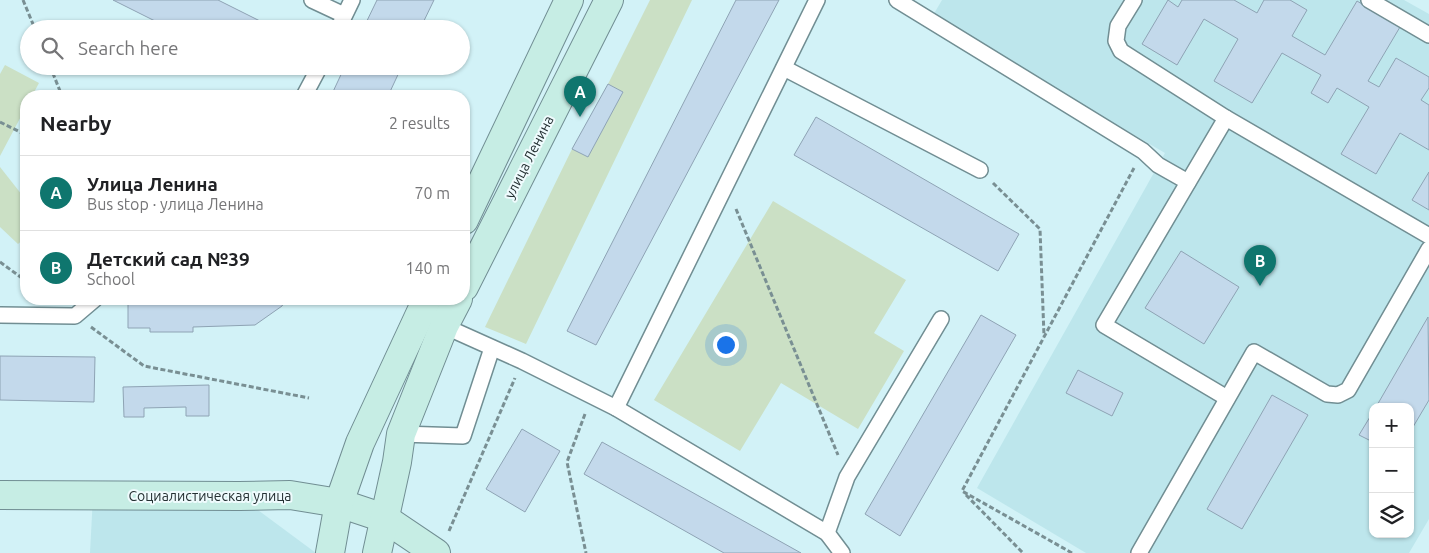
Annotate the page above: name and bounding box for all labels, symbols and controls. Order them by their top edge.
search box [20,20,470,75]
icon: search [38,34,66,62]
text: Search here [78,37,178,59]
pin: A [564,76,596,117]
text: Nearby [40,111,111,135]
street label: улица Ленина [501,113,557,201]
text: 2 results [389,114,450,132]
text: Улица Ленина [87,173,218,195]
text: A [50,184,62,202]
text: 70 m [414,184,450,202]
text: Bus stop · улица Ленина [87,195,264,213]
pin: B [1244,245,1276,286]
text: Детский сад №39 [87,248,250,270]
text: B [51,259,61,277]
text: 140 m [405,259,450,277]
text: School [87,270,135,288]
your location [713,332,739,358]
map controls [1369,403,1414,538]
button: + [1369,403,1414,448]
button: − [1369,448,1414,493]
street label: Социалистическая улица [128,488,292,504]
button: layers [1369,493,1414,538]

